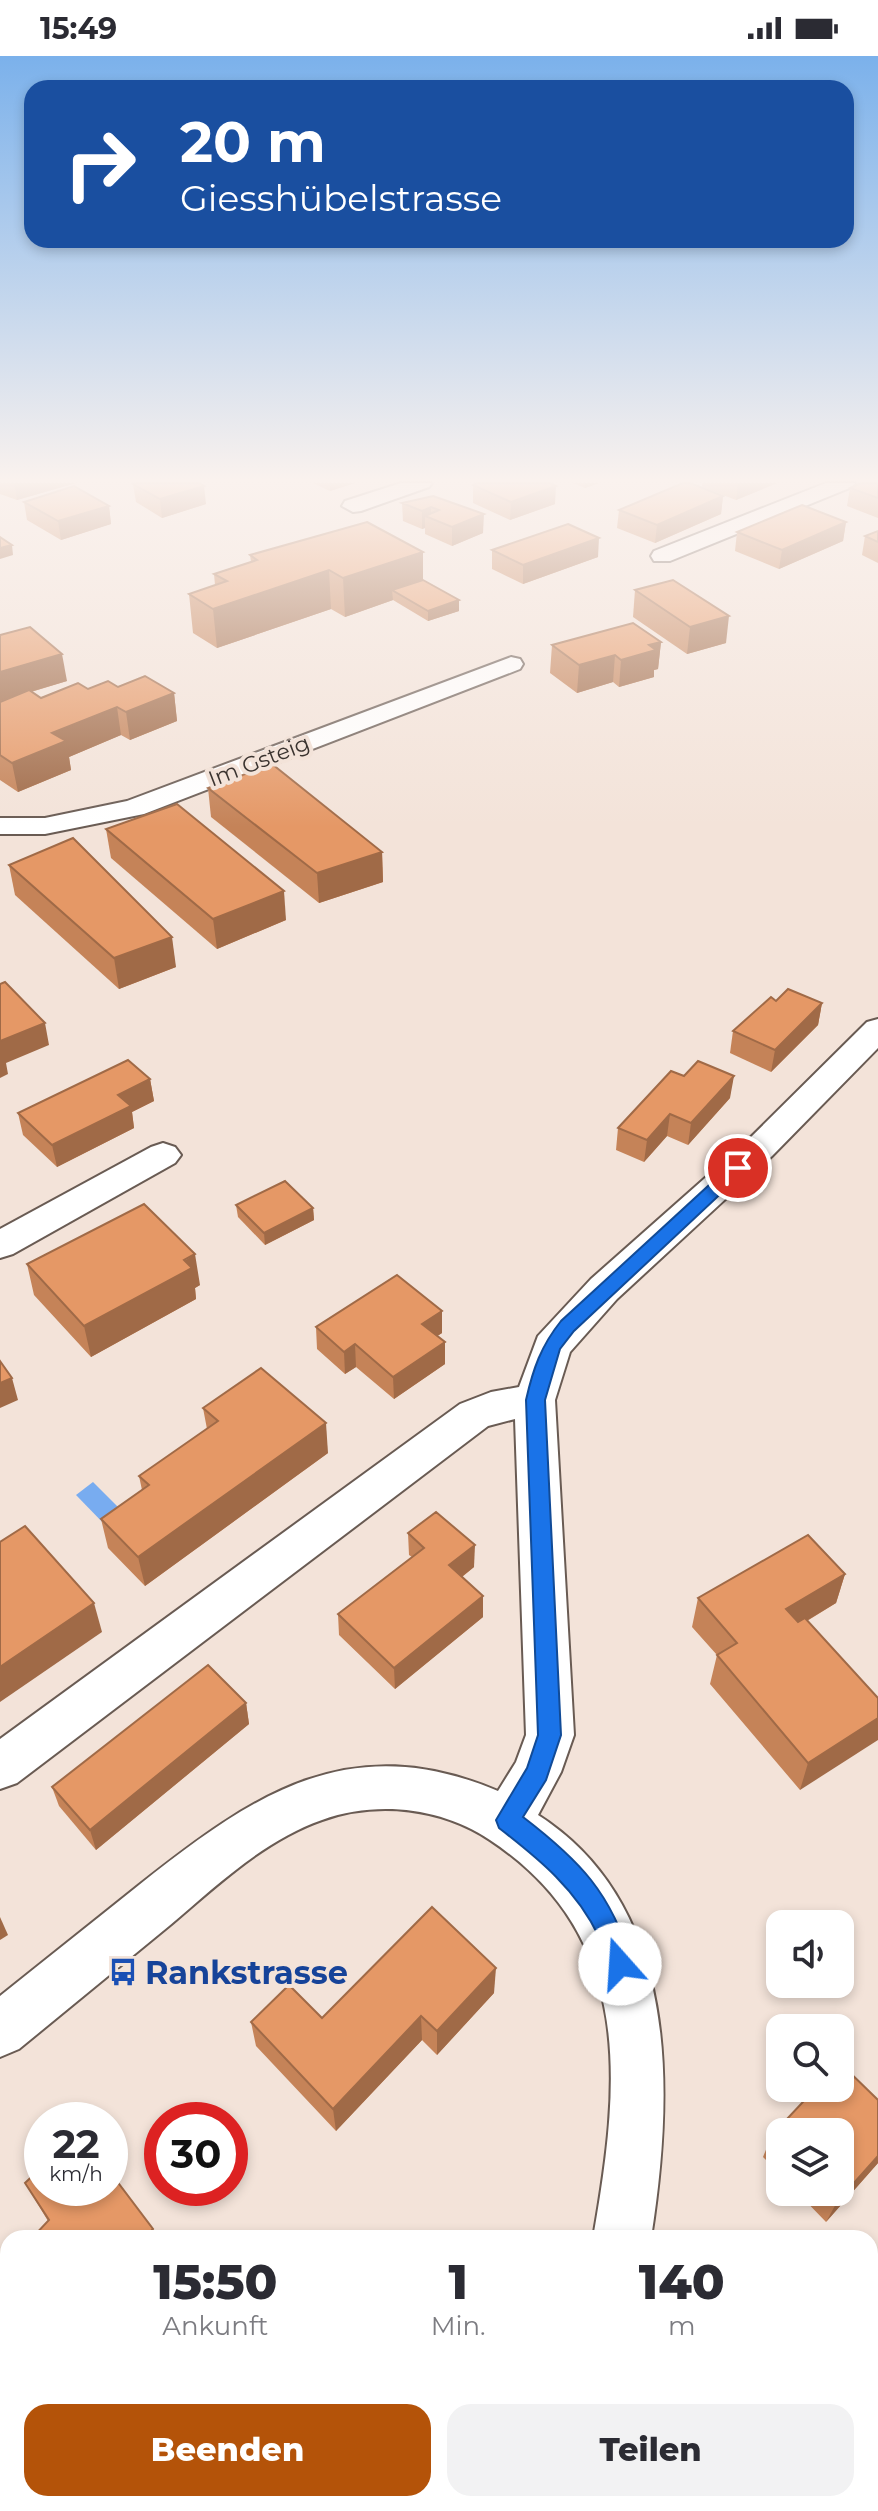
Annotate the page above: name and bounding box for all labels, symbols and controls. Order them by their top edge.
text: 15:49 [40,10,117,47]
text: 20 m [180,108,326,176]
icon: right [48,112,152,216]
text: Giesshübelstrasse [180,176,502,220]
street label: Im Gsteig [205,729,313,793]
pin [704,1134,772,1202]
icon: arrive [716,1146,760,1190]
map controls [766,1910,854,2206]
button: sound [766,1910,854,1998]
position arrow [578,1922,662,2006]
place label: Rankstrasse [145,1953,348,1992]
bus stop icon: Rankstrasse [108,1957,138,1987]
button: search [766,2014,854,2102]
speed limit sign: 30 [144,2102,248,2206]
button: layers [766,2118,854,2206]
text: 22 [52,2119,100,2168]
text: km/h [49,2162,103,2186]
text: 15:50 [153,2253,277,2311]
text: 1 [448,2253,468,2311]
text: 140 [639,2253,725,2311]
text: Ankunft [162,2310,268,2342]
text: Min. [431,2310,486,2342]
text: m [668,2310,696,2342]
button: Beenden [24,2404,431,2496]
button: Teilen [447,2404,854,2496]

